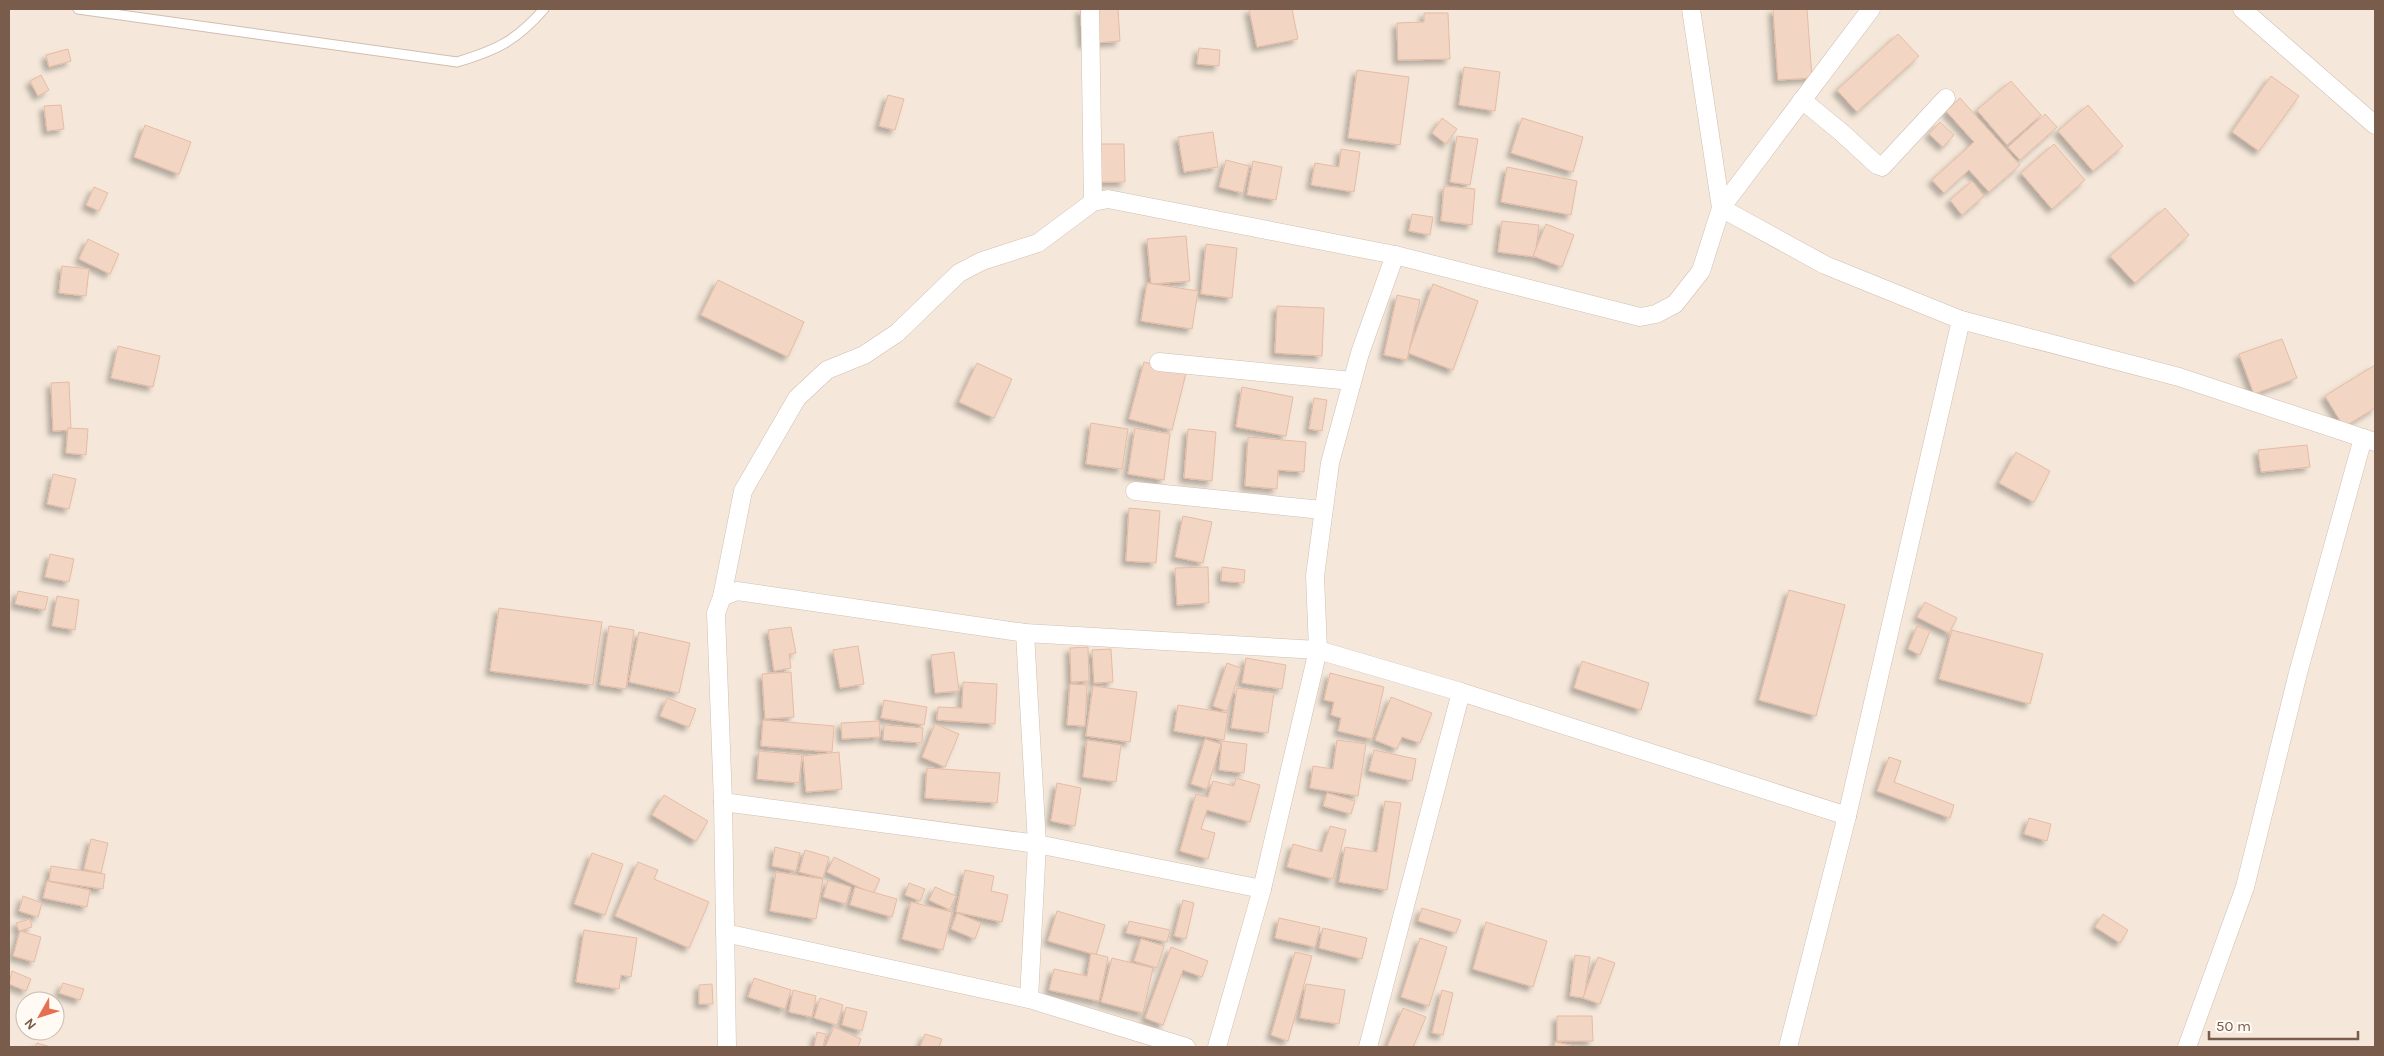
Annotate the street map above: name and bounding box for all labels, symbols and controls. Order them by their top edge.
north arrow [15,991,65,1041]
scale bar [2209,1008,2358,1040]
text: N [21,1015,40,1033]
text: 50 m [2216,1017,2251,1035]

